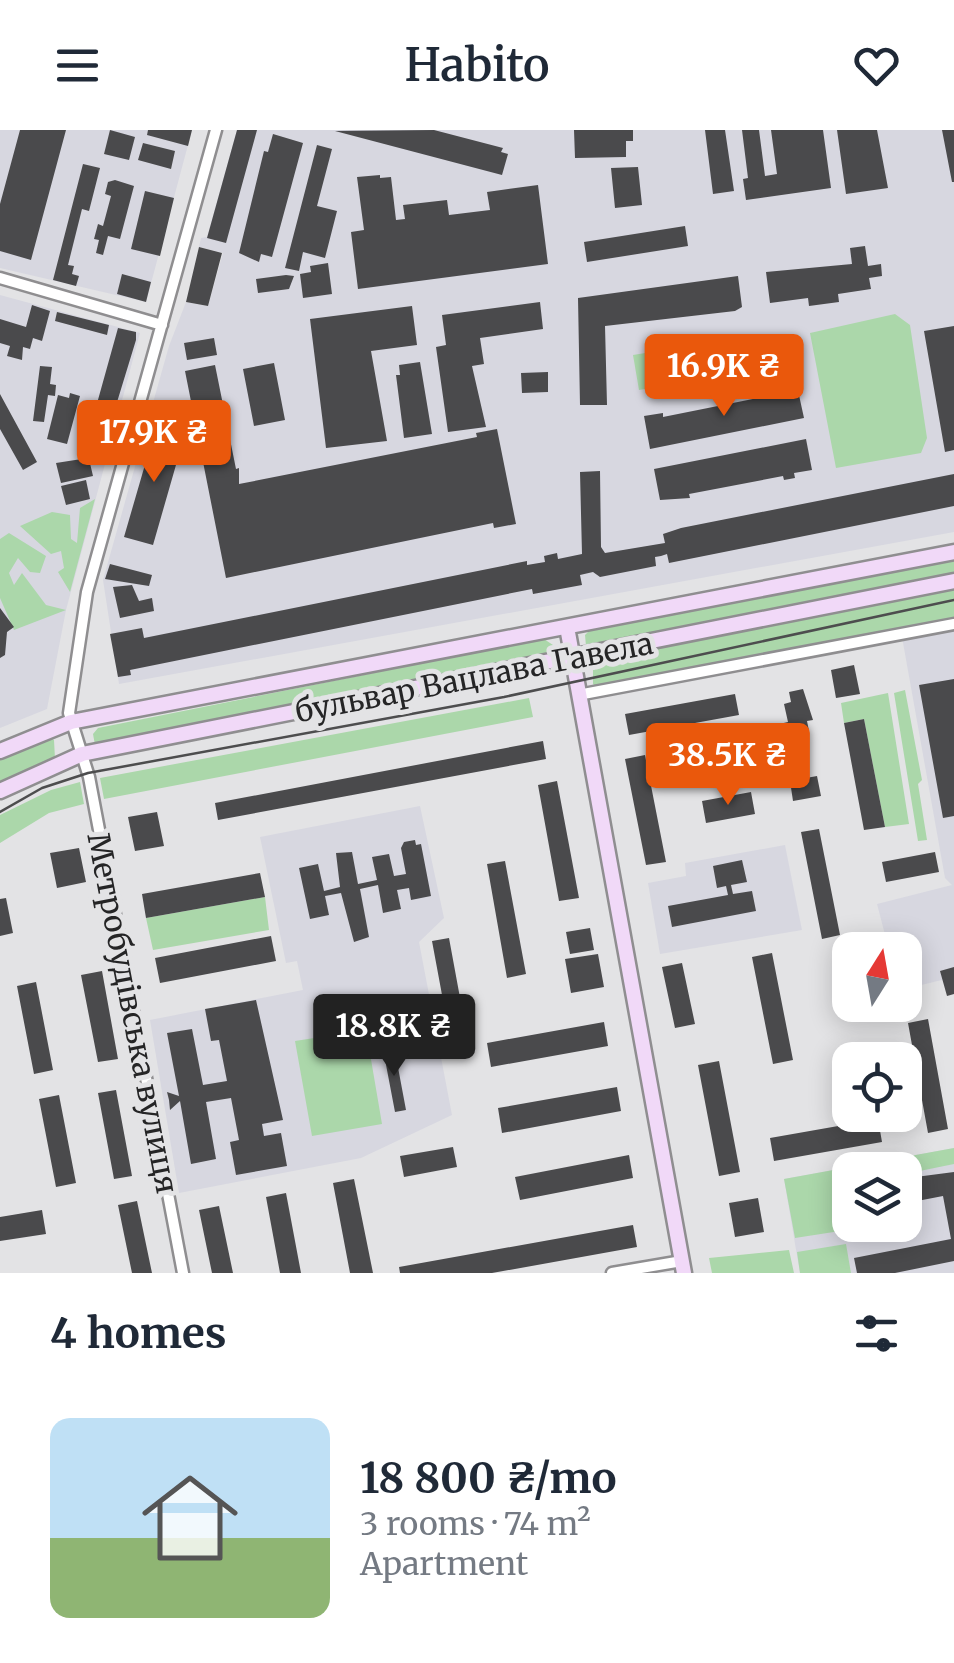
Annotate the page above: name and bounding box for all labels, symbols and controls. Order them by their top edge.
text: Habito [405,37,550,93]
icon: menu [50,38,105,93]
icon: heart [849,38,904,93]
pin: 16.9K ₴ [632,334,816,419]
text: 16.9K ₴ [667,346,781,386]
pin: 17.9K ₴ [62,400,246,485]
text: 17.9K ₴ [99,412,209,452]
street label: бульвар Вацлава Гавела [292,624,656,730]
pin: 38.5K ₴ [636,723,820,808]
text: 38.5K ₴ [668,735,788,775]
street label: Метробудівська вулиця [79,829,187,1197]
north arrow [832,932,922,1022]
map controls [832,932,922,1242]
pin: 18.8K ₴ [302,994,486,1079]
text: 18.8K ₴ [335,1006,453,1046]
button: locate [832,1042,922,1132]
button: layers [832,1152,922,1242]
icon: filters [849,1306,904,1361]
text: 4 homes [50,1307,227,1359]
text: 18 800 ₴/mo [360,1452,617,1504]
icon: home [130,1458,250,1578]
text: 3 rooms · 74 m² [360,1504,591,1544]
text: Apartment [360,1544,528,1584]

